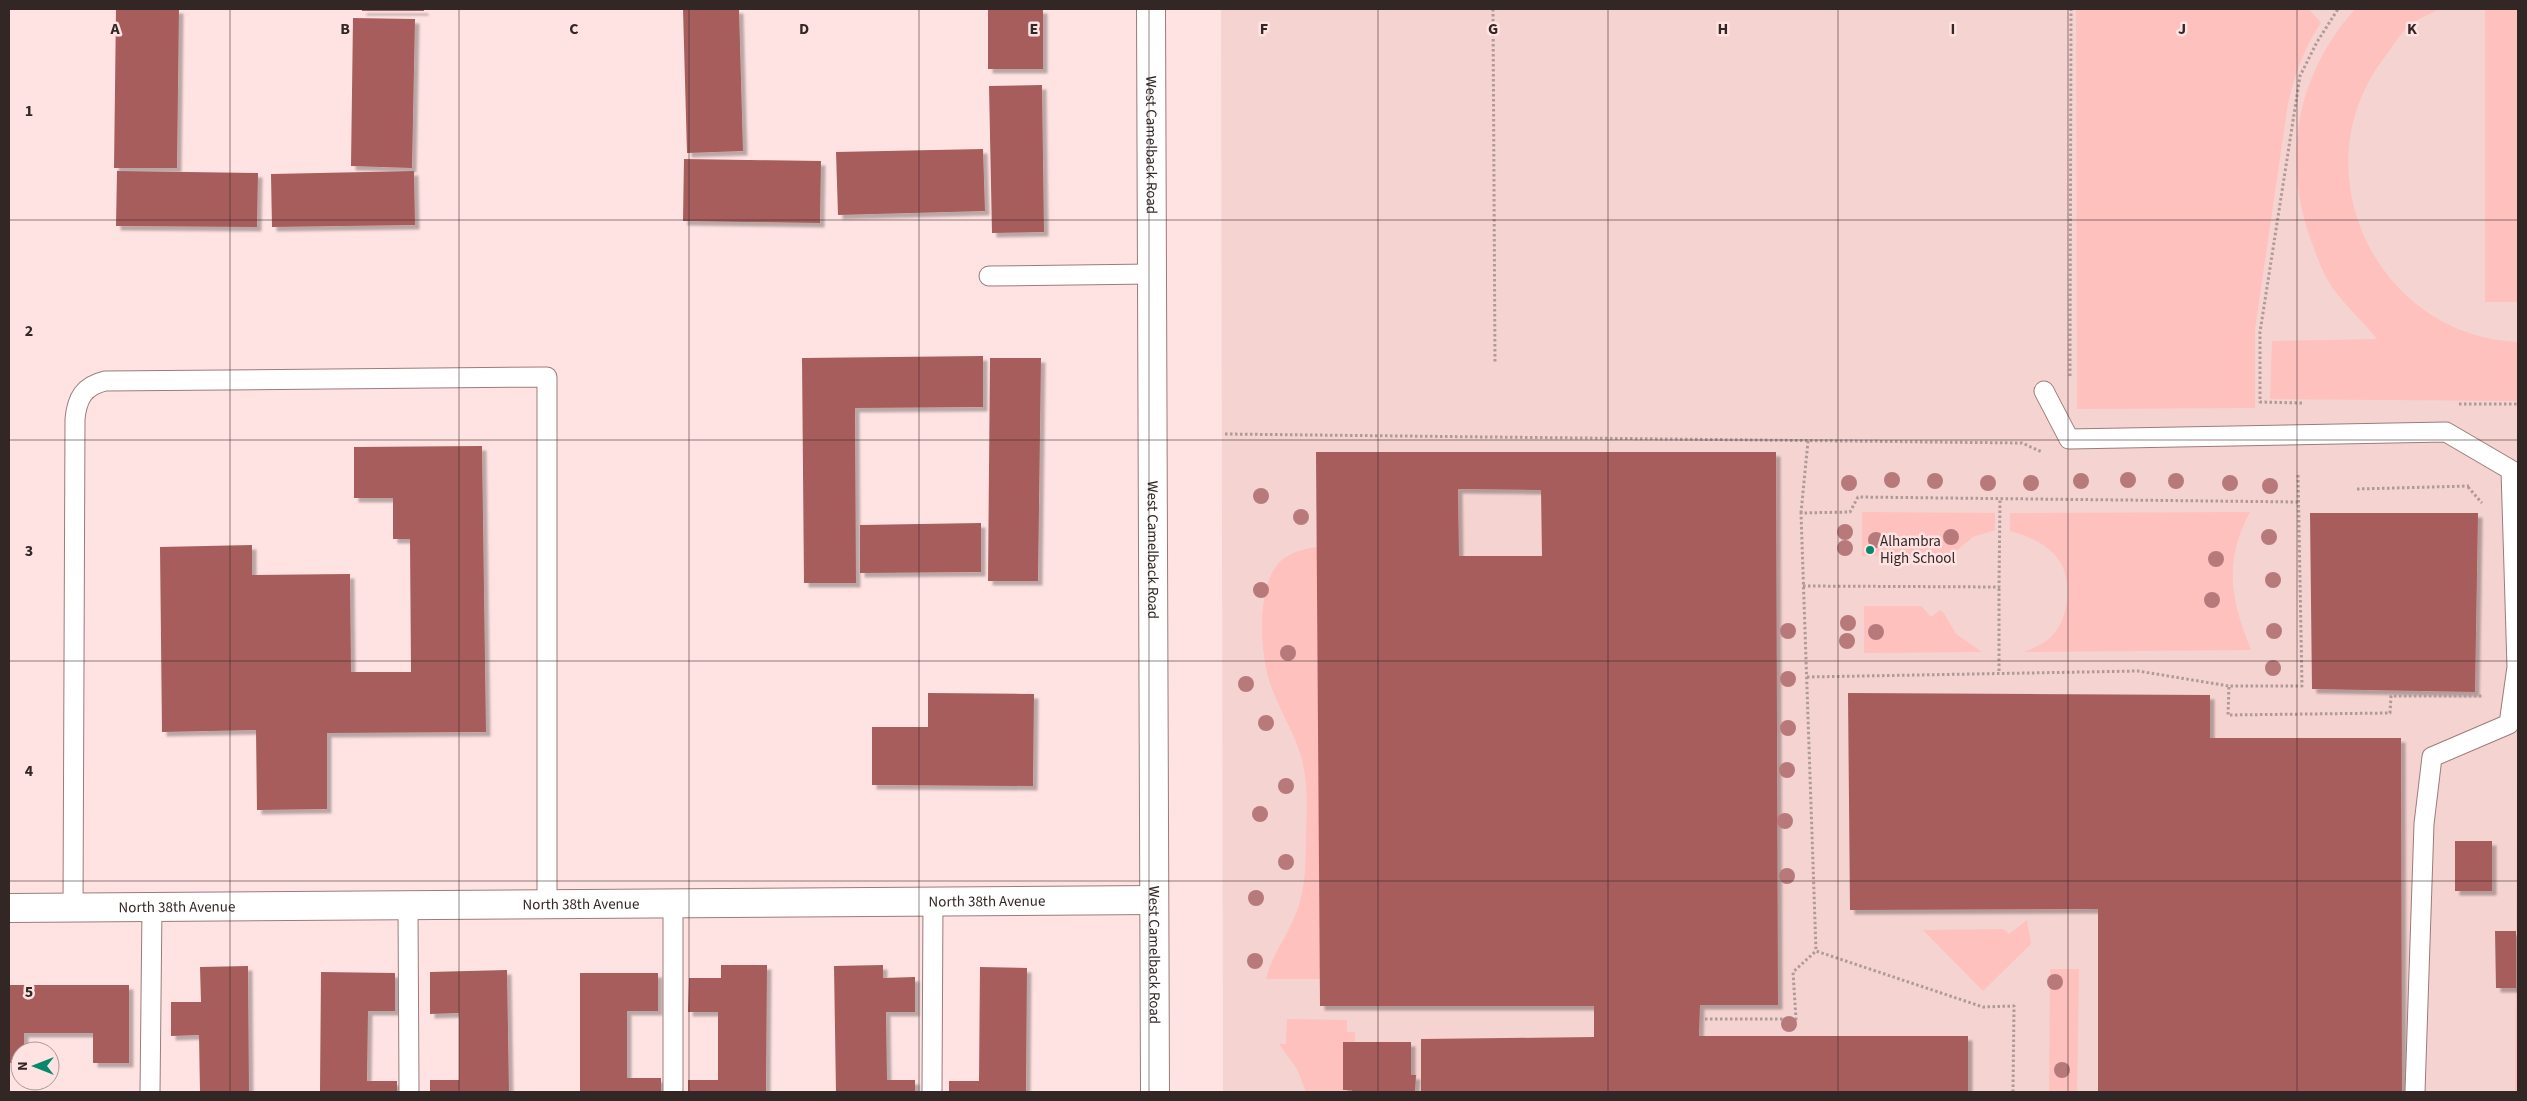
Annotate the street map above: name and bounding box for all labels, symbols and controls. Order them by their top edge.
text: A [109,18,120,40]
text: B [340,18,350,40]
text: C [569,18,579,40]
text: D [799,18,809,40]
text: E [1030,18,1038,40]
text: F [1260,18,1268,40]
text: G [1488,18,1498,40]
text: H [1718,18,1728,40]
text: I [1951,18,1955,40]
text: J [2178,18,2186,40]
text: K [2407,18,2417,40]
street label: West Camelback Road [1141,76,1162,214]
text: 1 [25,100,33,122]
text: 2 [25,320,33,342]
street label: West Camelback Road [1142,481,1164,619]
place label: Alhambra High School [1880,531,1955,569]
text: 3 [25,540,33,562]
marker: Alhambra High School [1864,544,1876,556]
text: 4 [25,760,34,782]
street label: West Camelback Road [1144,886,1165,1024]
street label: North 38th Avenue [928,890,1045,912]
street label: North 38th Avenue [522,893,639,915]
street label: North 38th Avenue [119,896,235,918]
text: 5 [25,981,33,1003]
north arrow [10,1041,60,1091]
text: N [13,1061,33,1071]

